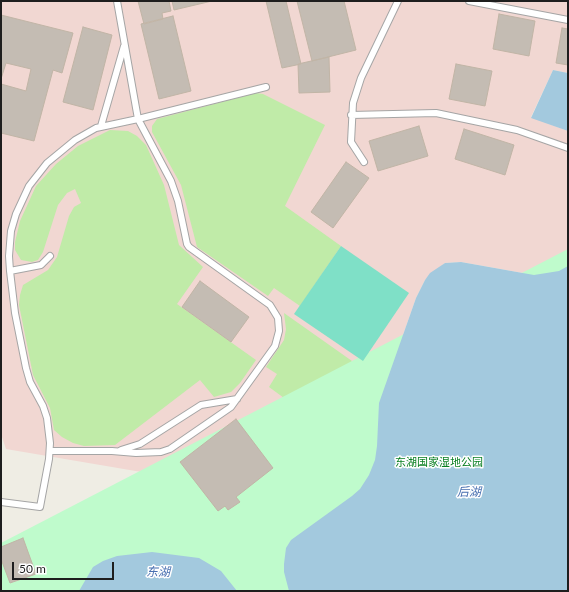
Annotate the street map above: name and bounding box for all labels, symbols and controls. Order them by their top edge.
park label: 东湖国家湿地公园 [395,455,483,469]
water label: 后湖 [457,485,481,499]
scale bar [14,554,116,580]
text: 50 m [19,561,46,576]
water label: 东湖 [146,565,170,579]

